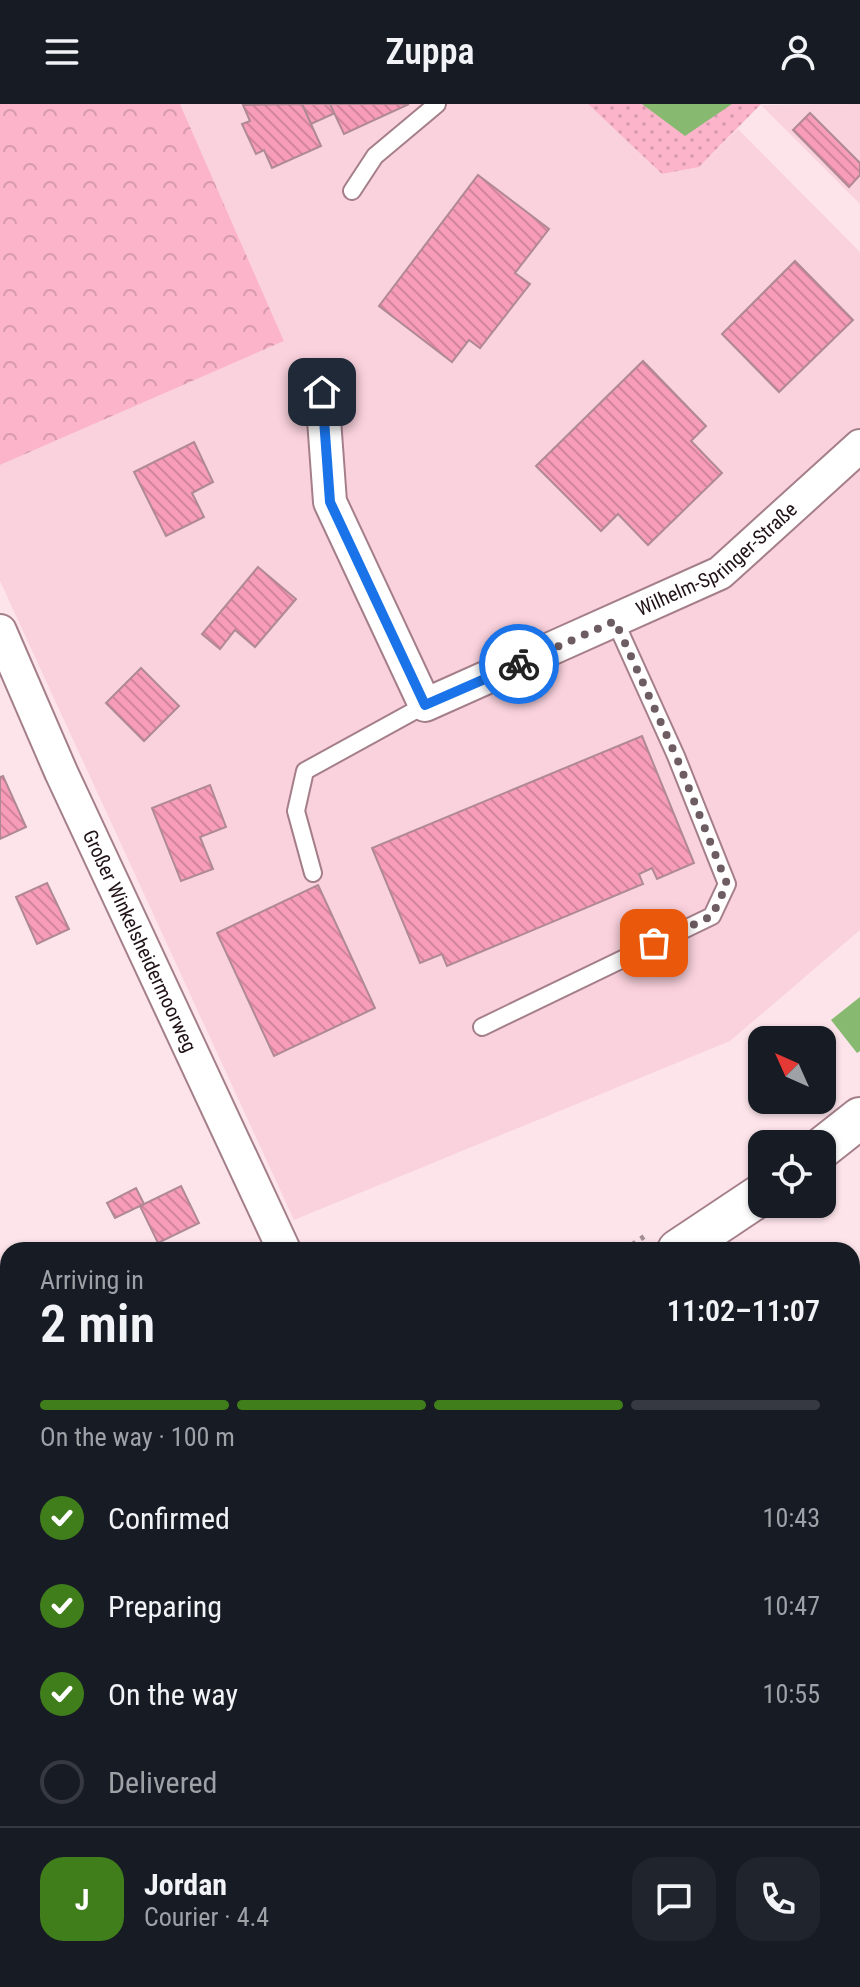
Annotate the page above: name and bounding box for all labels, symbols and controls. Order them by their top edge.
icon: menu [40,30,84,74]
icon: person [776,30,820,74]
text: Zuppa [386,31,474,73]
pin [288,358,356,426]
icon: home [300,370,344,414]
street label: Wilhelm-Springer-Straße [632,497,802,621]
courier [479,624,559,704]
icon: bike [497,642,541,686]
street label: Großer Winkelsheidermoorweg [78,826,202,1056]
pin [620,909,688,977]
icon: bag [632,921,676,965]
north arrow [748,1026,836,1114]
map controls [748,1026,836,1218]
button: locate [748,1130,836,1218]
text: Arriving in [40,1265,144,1295]
text: 11:02–11:07 [667,1293,820,1328]
text: 2 min [40,1294,155,1355]
text: On the way · 100 m [40,1422,235,1452]
icon: check [40,1496,84,1540]
text: Confirmed [108,1501,230,1536]
text: 10:43 [763,1503,820,1533]
icon: check [40,1584,84,1628]
text: Preparing [108,1589,222,1624]
text: 10:47 [763,1591,820,1621]
icon: check [40,1672,84,1716]
text: On the way [108,1677,238,1712]
text: 10:55 [763,1679,820,1709]
text: Delivered [108,1765,217,1800]
button: chat [632,1857,716,1941]
button: phone [736,1857,820,1941]
text: Jordan [144,1867,227,1902]
text: J [75,1882,89,1917]
text: Courier · 4.4 [144,1902,269,1932]

